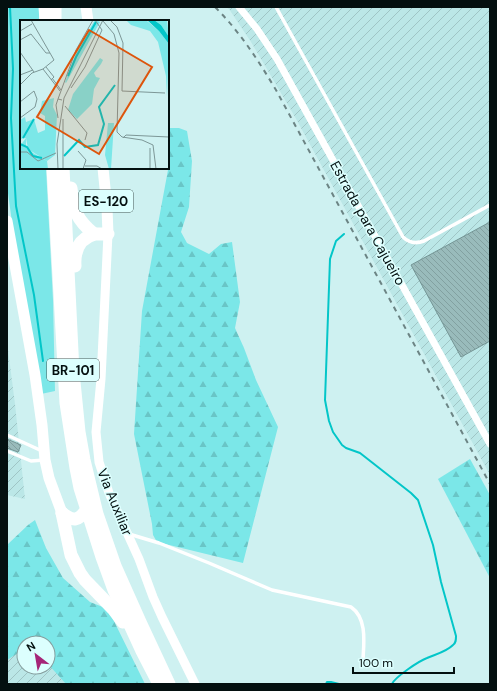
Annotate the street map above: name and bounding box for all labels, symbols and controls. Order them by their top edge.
inset map [20,20,169,169]
street label: Estrada para Cajueiro [326,158,410,288]
road number: ES-120 [79,190,133,212]
road number: BR-101 [47,359,99,381]
street label: Via Auxiliar [93,466,137,538]
north arrow [16,635,56,675]
text: N [24,638,38,654]
scale bar [353,649,454,675]
text: 100 m [359,655,393,671]

